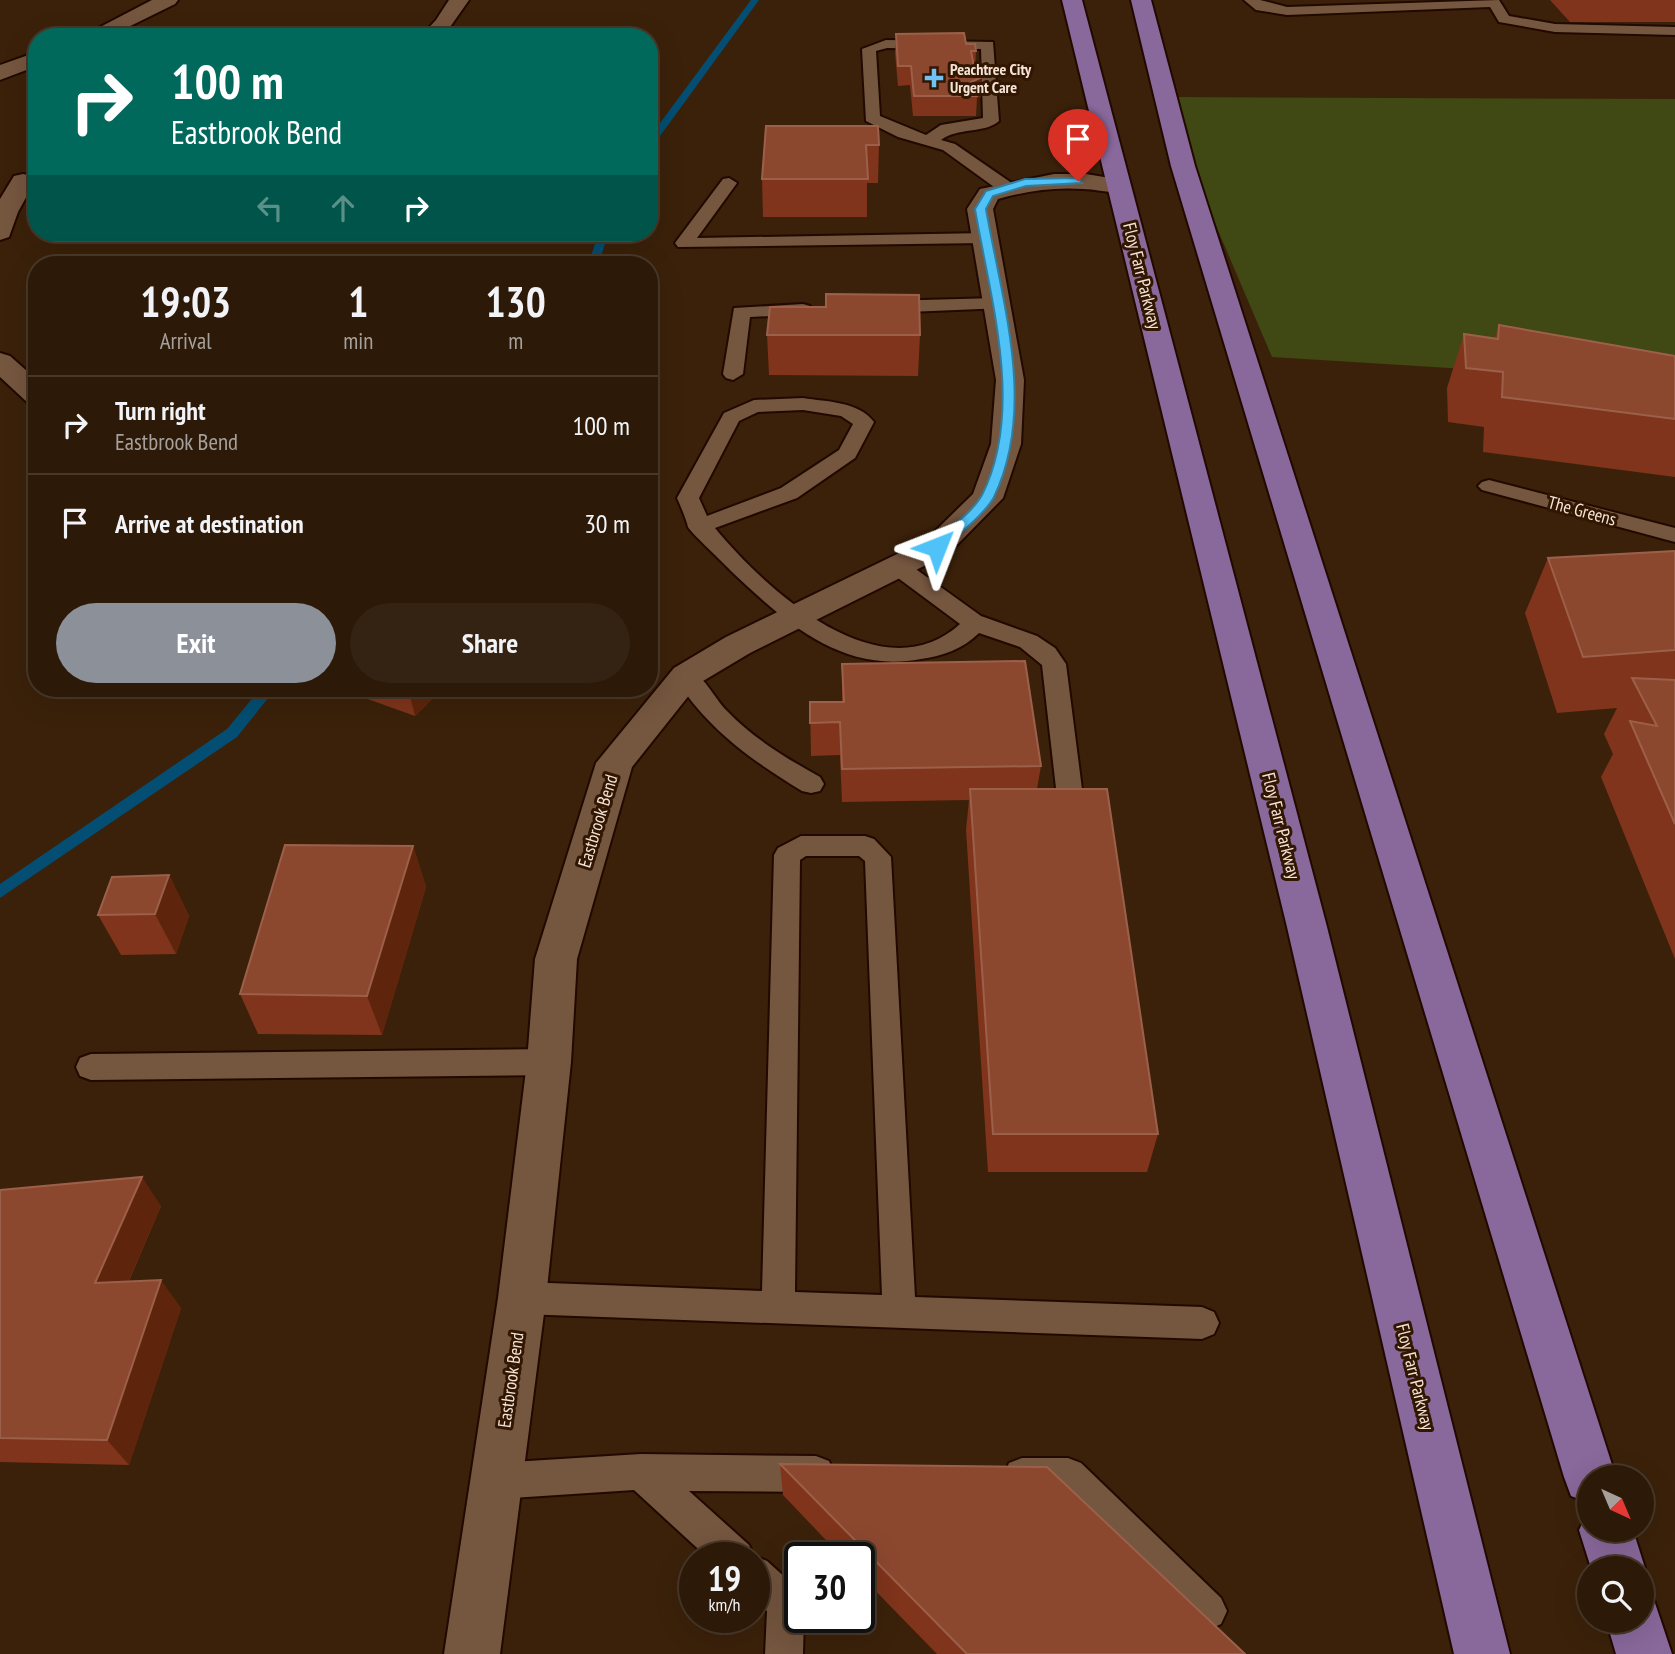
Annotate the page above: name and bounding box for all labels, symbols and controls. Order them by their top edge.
text: 100 m [171,49,284,113]
icon: right [56,56,147,147]
place label: Peachtree City Urgent Care [950,59,1032,97]
marker: Peachtree City Urgent Care [924,68,944,88]
pin [1048,109,1108,181]
text: Eastbrook Bend [171,111,342,153]
icon: arrive [1059,120,1097,158]
icon: left [251,189,289,227]
icon: ahead [324,189,362,227]
icon: right [397,189,435,227]
street label: Floy Farr Parkway [1118,220,1167,332]
text: 19:03 [140,274,231,329]
text: 1 [348,274,368,329]
text: 130 [486,274,546,329]
text: Arrival [160,326,212,355]
text: min [343,326,373,355]
text: m [508,326,523,355]
text: Turn right [115,394,206,427]
icon: right [56,406,94,444]
text: 100 m [572,409,630,442]
text: Eastbrook Bend [115,427,238,456]
street label: The Greens [1545,490,1619,531]
icon: arrive [56,504,94,542]
text: Arrive at destination [115,507,304,540]
text: 30 m [584,507,630,540]
position arrow [900,510,974,584]
button: Exit [56,603,336,683]
button: Share [350,603,630,683]
street label: Floy Farr Parkway [1257,770,1306,882]
street label: Eastbrook Bend [572,771,623,870]
street label: Floy Farr Parkway [1391,1321,1440,1433]
street label: Eastbrook Bend [492,1331,529,1429]
north arrow [1577,1465,1654,1542]
map controls [1577,1465,1654,1633]
speed limit sign: 30 [784,1542,875,1633]
text: 19 [708,1555,741,1601]
button: search [1577,1556,1654,1633]
text: km/h [709,1593,740,1616]

